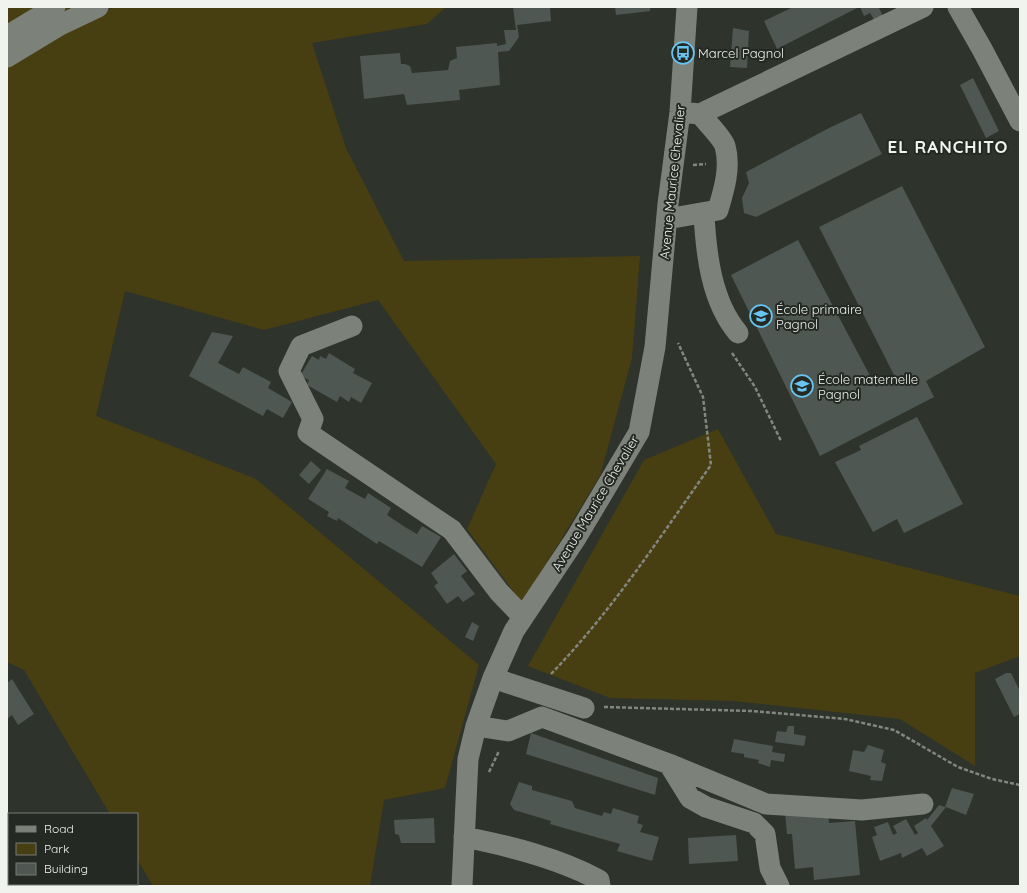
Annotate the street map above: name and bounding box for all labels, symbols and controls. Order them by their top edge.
bus stop icon: Marcel Pagnol [670,40,696,66]
place label: Marcel Pagnol [698,45,784,61]
street label: Avenue Maurice Chevalier [656,104,688,260]
district label: EL RANCHITO [888,136,1008,157]
place label: École primaire Pagnol [776,301,862,332]
school or university icon: École primaire Pagnol [748,303,774,329]
place label: École maternelle Pagnol [818,371,918,402]
school or university icon: École maternelle Pagnol [789,373,815,399]
street label: Avenue Maurice Chevalier [548,432,642,574]
legend [8,813,138,885]
text: Road [44,821,74,836]
text: Park [44,841,69,856]
text: Building [44,861,88,876]

